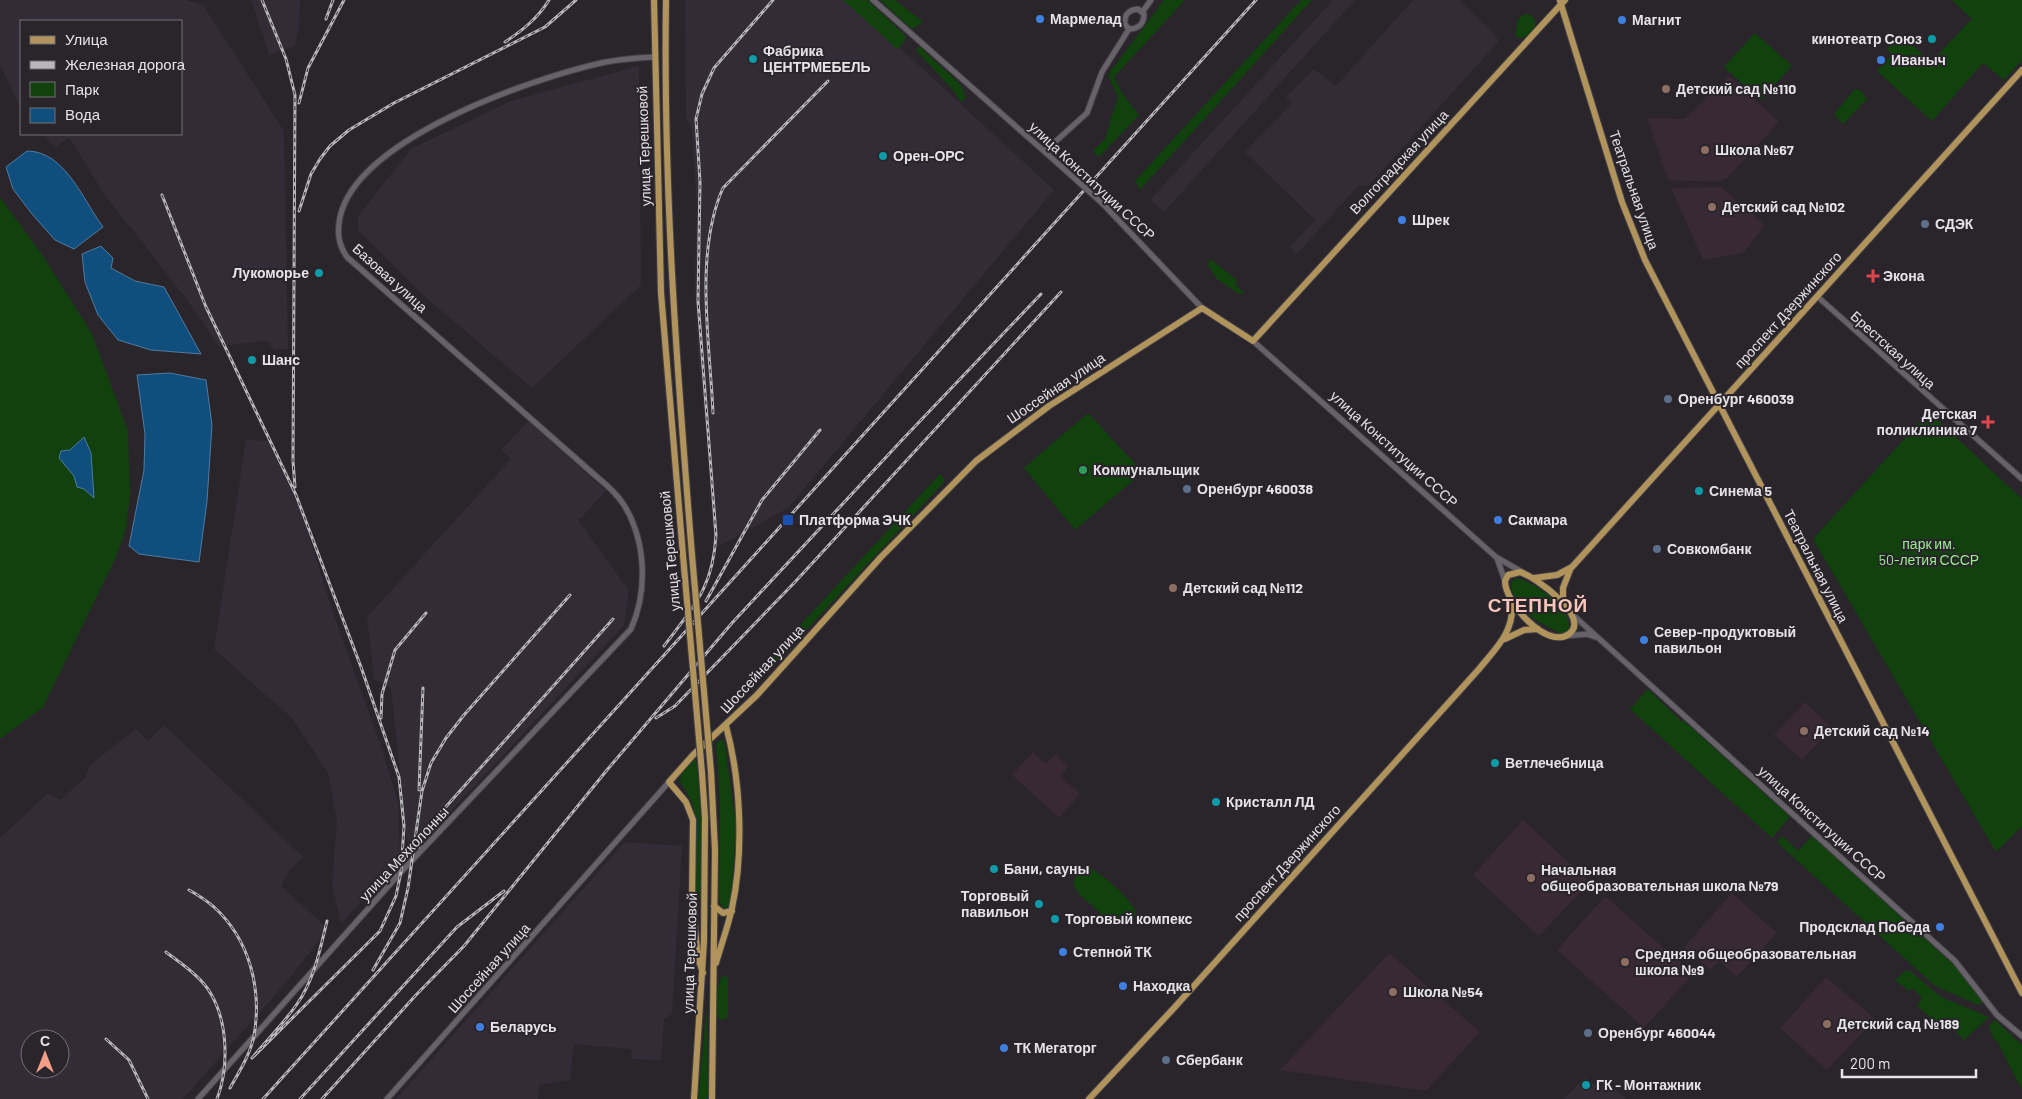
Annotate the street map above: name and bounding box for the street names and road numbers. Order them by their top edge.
street label: улица Терешковой [633,85,654,207]
street label: Волгоградская улица [1346,106,1452,217]
street label: улица Конституции СССР [1026,118,1159,243]
street label: Театральная улица [1606,128,1663,252]
street label: Базовая улица [349,240,431,316]
street label: проспект Дзержинского [1731,248,1845,372]
street label: Брестская улица [1847,307,1939,392]
street label: Шоссейная улица [1003,348,1108,427]
street label: улица Конституции СССР [1327,387,1462,510]
street label: улица Терешковой [656,490,683,612]
street label: Театральная улица [1781,506,1852,625]
street label: Шоссейная улица [716,621,807,716]
street label: улица Конституции СССР [1755,762,1890,885]
street label: проспект Дзержинского [1230,801,1344,925]
street label: улица Мехколонны [355,803,452,904]
street label: улица Терешковой [679,892,700,1014]
street label: Шоссейная улица [444,919,533,1016]

